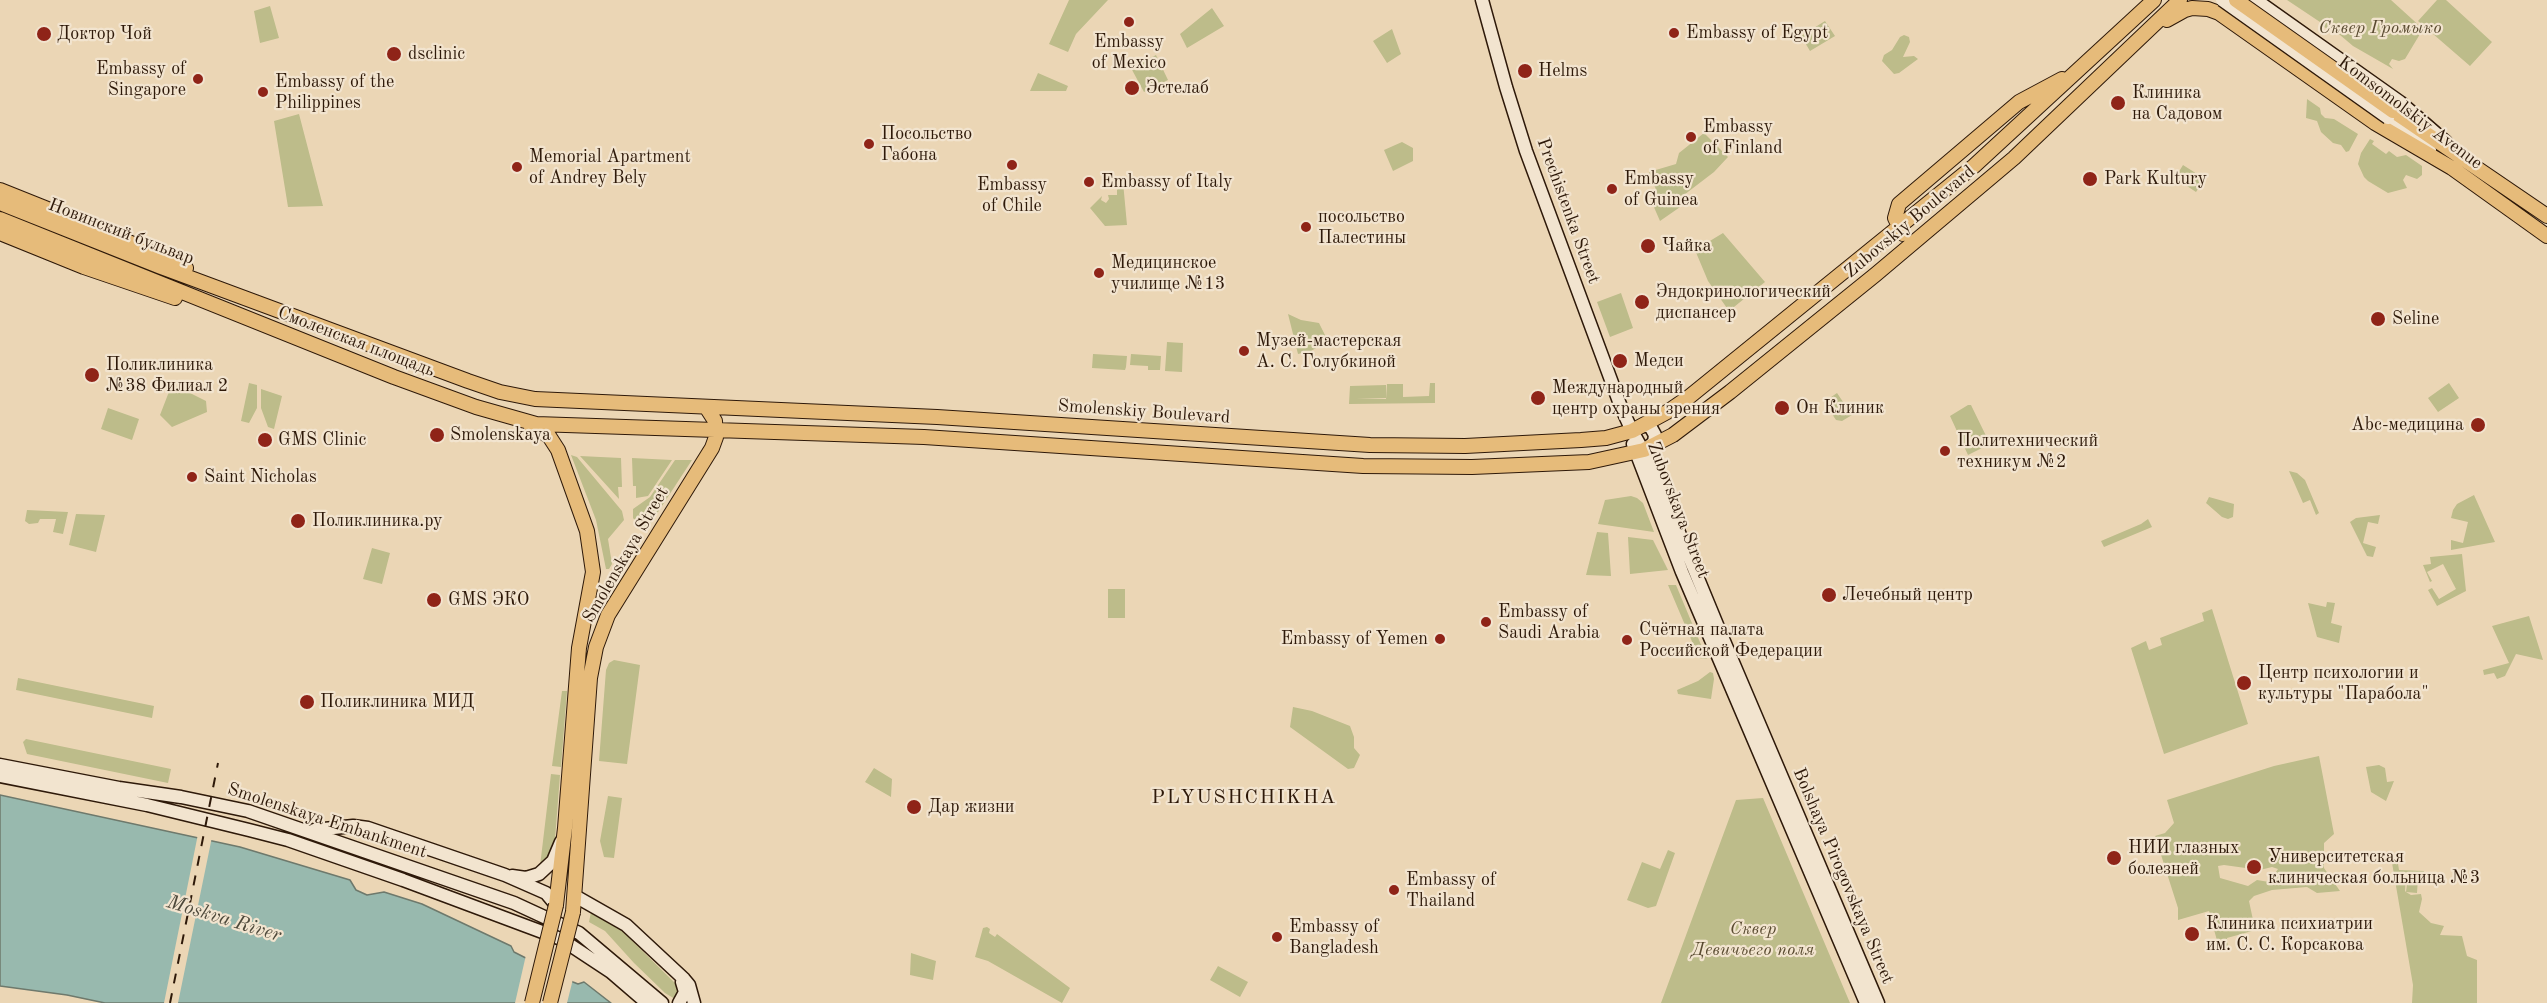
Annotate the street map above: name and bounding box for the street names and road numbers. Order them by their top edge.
street label: Komsomolskiy Avenue [2333,52,2487,174]
street label: Prechistenka Street [1532,135,1604,287]
street label: Zubovskiy Boulevard [1840,161,1980,283]
street label: Новинский бульвар [45,194,197,270]
street label: Смоленская площадь [274,302,438,382]
street label: Smolenskiy Boulevard [1057,395,1231,429]
street label: Zubovskaya Street [1642,439,1714,581]
street label: Smolenskaya Street [578,483,674,627]
street label: Bolshaya Pirogovskaya Street [1788,765,1898,987]
street label: Smolenskaya Embankment [225,779,429,863]

